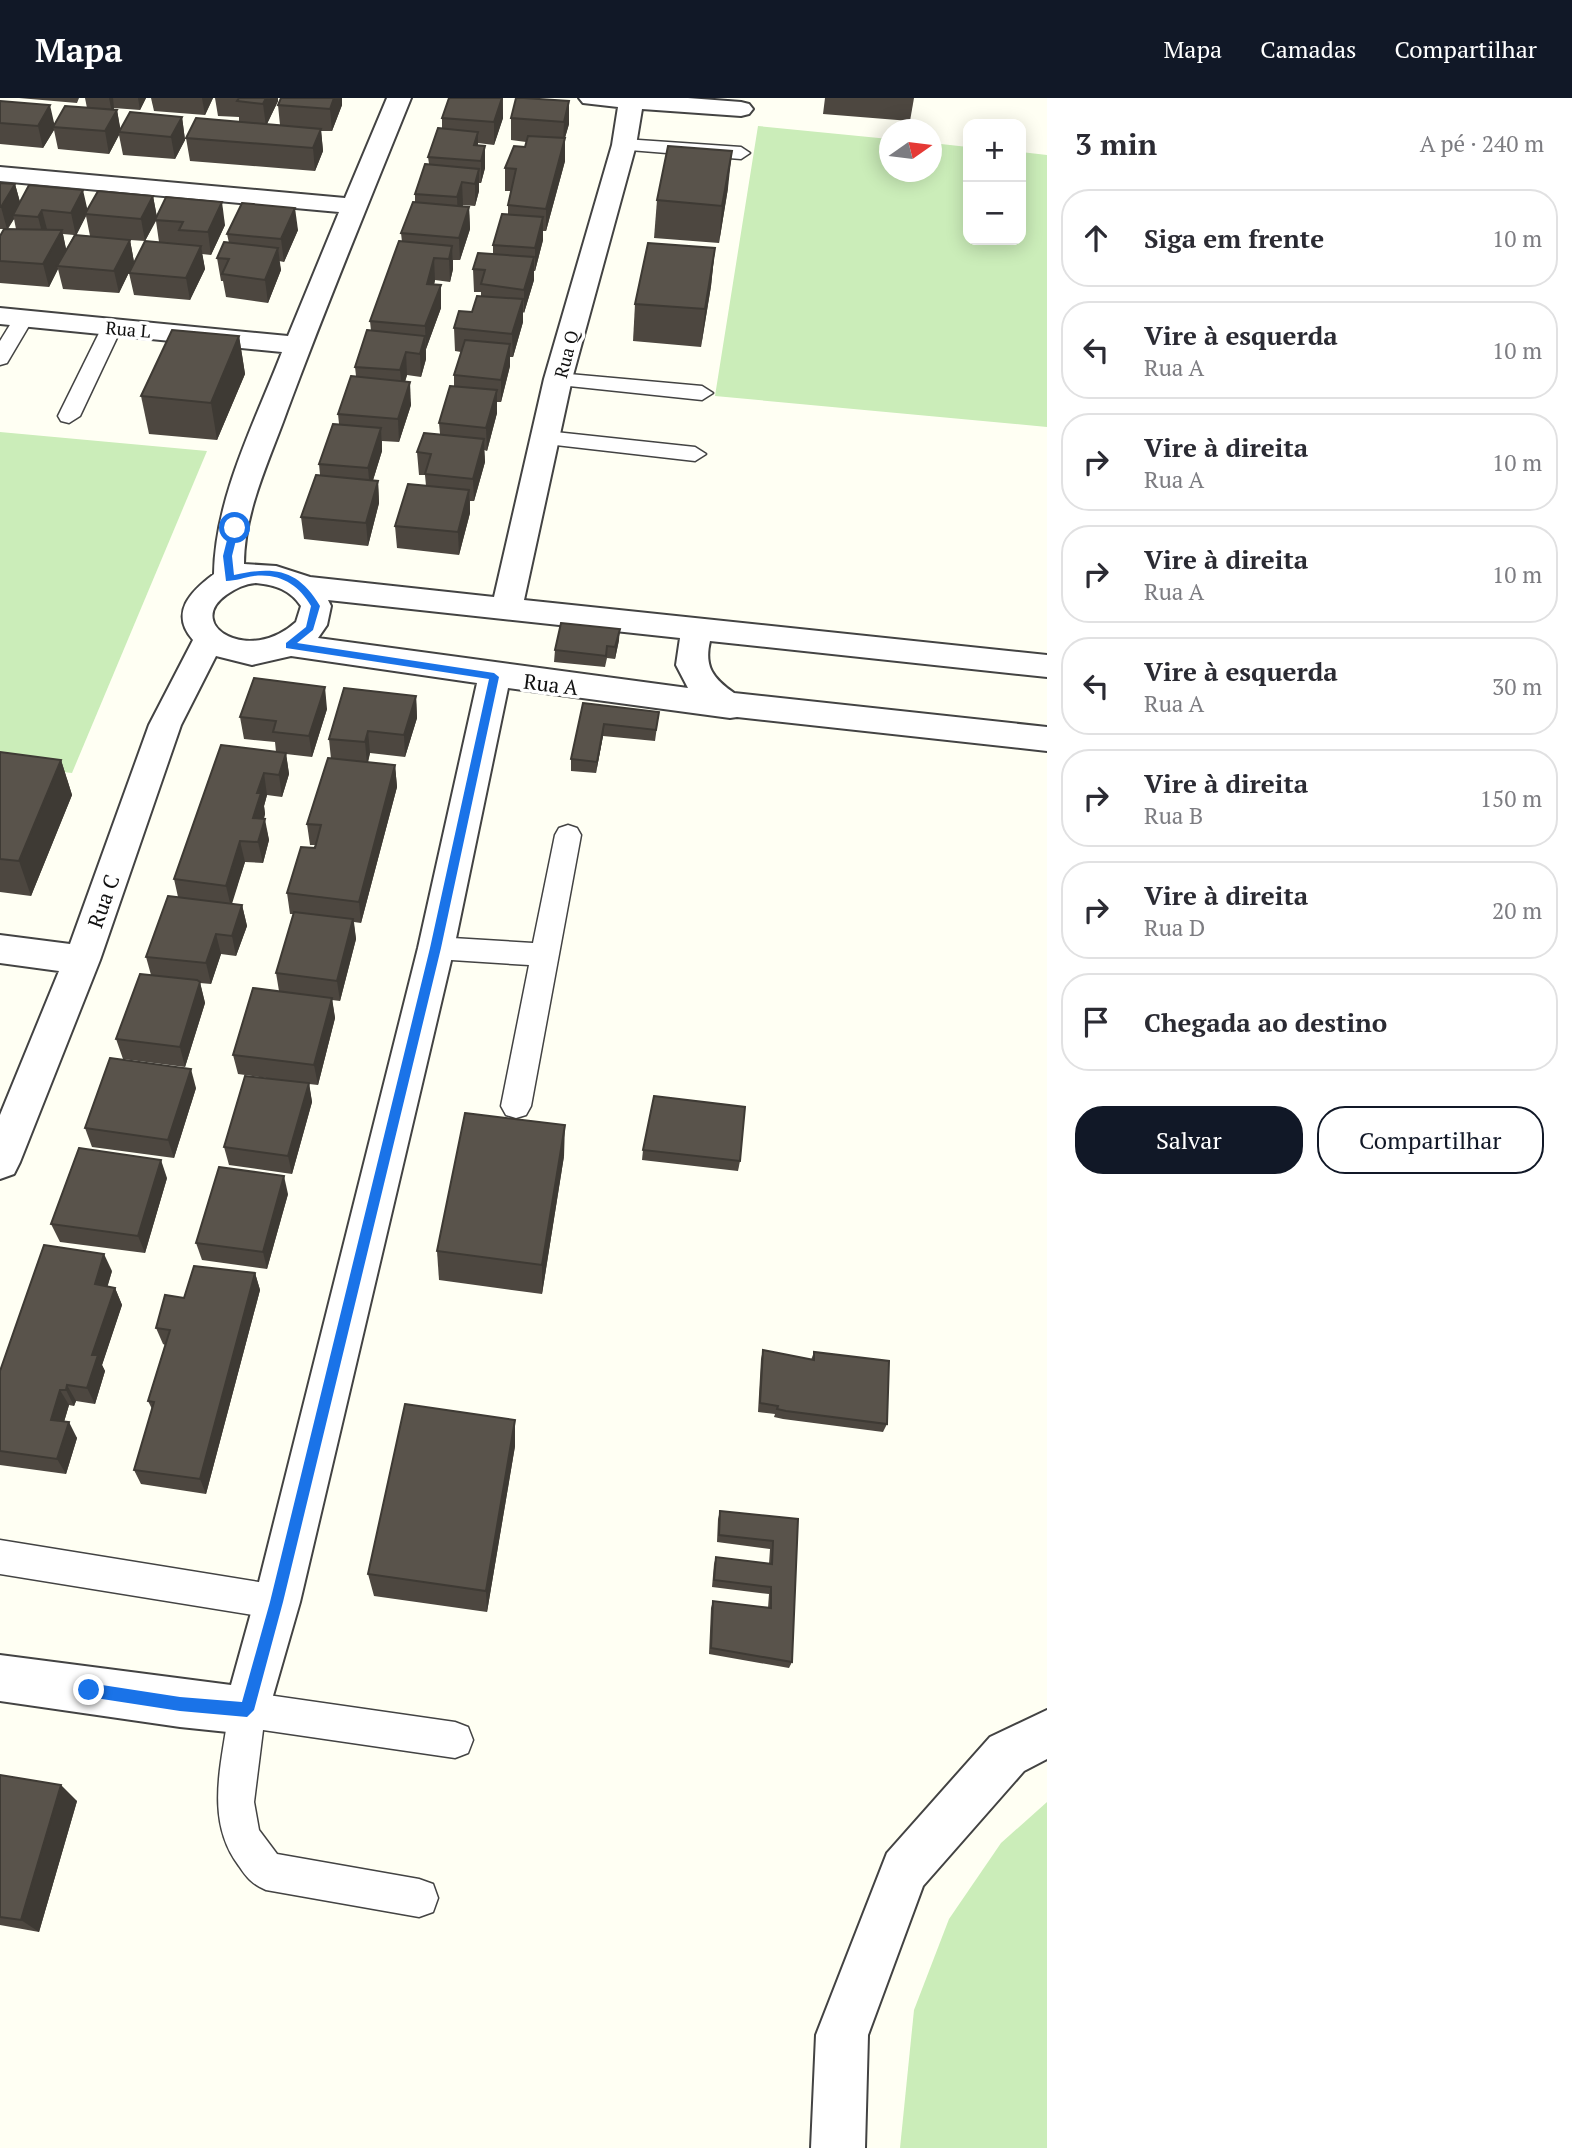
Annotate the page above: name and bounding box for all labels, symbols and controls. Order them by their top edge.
text: Mapa [35,28,123,71]
text: Mapa [1164,33,1222,65]
text: Camadas [1260,33,1356,65]
text: Compartilhar [1394,33,1537,65]
north arrow [879,119,942,182]
map controls [963,119,1026,245]
button: + [963,119,1026,182]
text: 3 min [1075,124,1157,164]
text: A pé · 240 m [1420,128,1544,159]
button: − [963,182,1026,245]
icon: ahead [1077,219,1115,257]
text: Siga em frente [1144,221,1324,255]
text: 10 m [1492,223,1542,254]
street label: Rua L [104,315,152,343]
text: Vire à esquerda [1144,318,1338,352]
street label: Rua Q [548,327,584,381]
icon: left [1077,331,1115,369]
text: 10 m [1492,335,1542,366]
text: Rua A [1144,352,1204,383]
text: Vire à direita [1144,430,1308,464]
icon: right [1077,443,1115,481]
text: 10 m [1492,447,1542,478]
text: Rua A [1144,464,1204,495]
route start [219,512,250,543]
text: Vire à direita [1144,542,1308,576]
icon: right [1077,555,1115,593]
text: 10 m [1492,559,1542,590]
text: Rua A [1144,576,1204,607]
text: Vire à esquerda [1144,654,1338,688]
street label: Rua A [522,667,581,701]
icon: left [1077,667,1115,705]
text: 30 m [1492,671,1542,702]
text: Rua A [1144,688,1204,719]
text: Vire à direita [1144,766,1308,800]
icon: right [1077,779,1115,817]
text: 150 m [1480,783,1542,814]
text: Rua B [1144,800,1203,831]
street label: Rua C [80,871,126,931]
text: Vire à direita [1144,878,1308,912]
icon: right [1077,891,1115,929]
text: 20 m [1492,895,1542,926]
text: Rua D [1144,912,1205,943]
icon: arrive [1077,1003,1115,1041]
text: Chegada ao destino [1144,1005,1387,1039]
button: Salvar [1075,1106,1303,1174]
button: Compartilhar [1317,1106,1544,1174]
route end [73,1674,104,1705]

